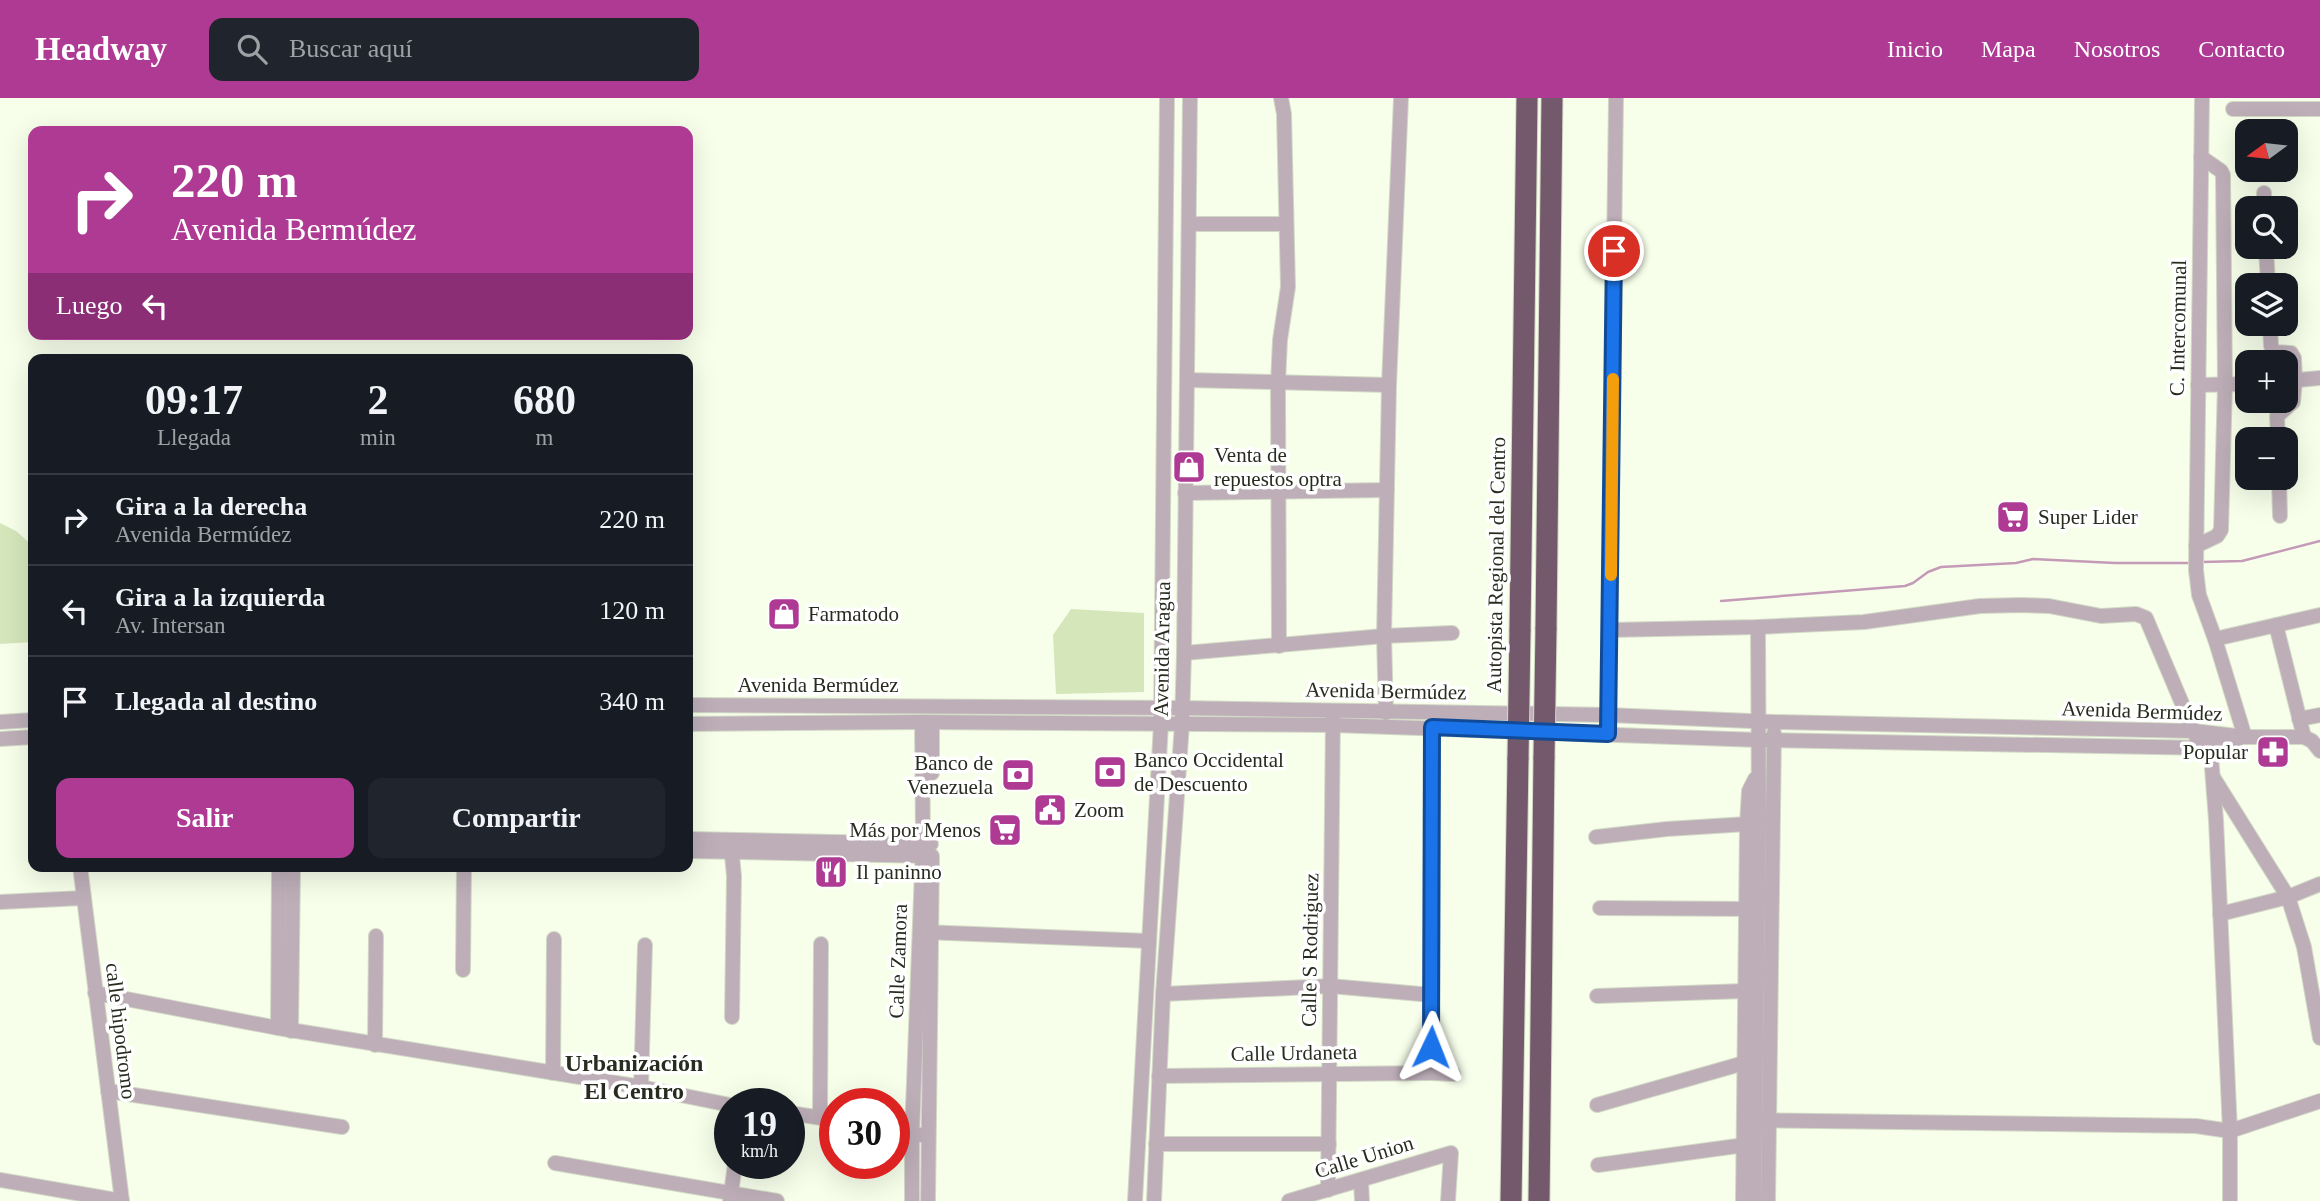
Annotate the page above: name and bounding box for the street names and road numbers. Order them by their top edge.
street label: C. Intercomunal [2165,259,2191,396]
street label: Autopista Regional del Centro [1482,437,1510,693]
street label: Avenida Aragua [1149,580,1175,717]
street label: Avenida Bermúdez [737,673,899,697]
street label: Avenida Bermúdez [1305,678,1467,704]
street label: Avenida Bermúdez [2061,696,2223,726]
street label: Calle S Rodriguez [1297,873,1323,1027]
street label: Calle Zamora [884,903,912,1019]
street label: calle hipodromo [101,962,141,1100]
street label: Calle Urdaneta [1231,1040,1358,1066]
street label: Calle Union [1312,1130,1417,1183]

